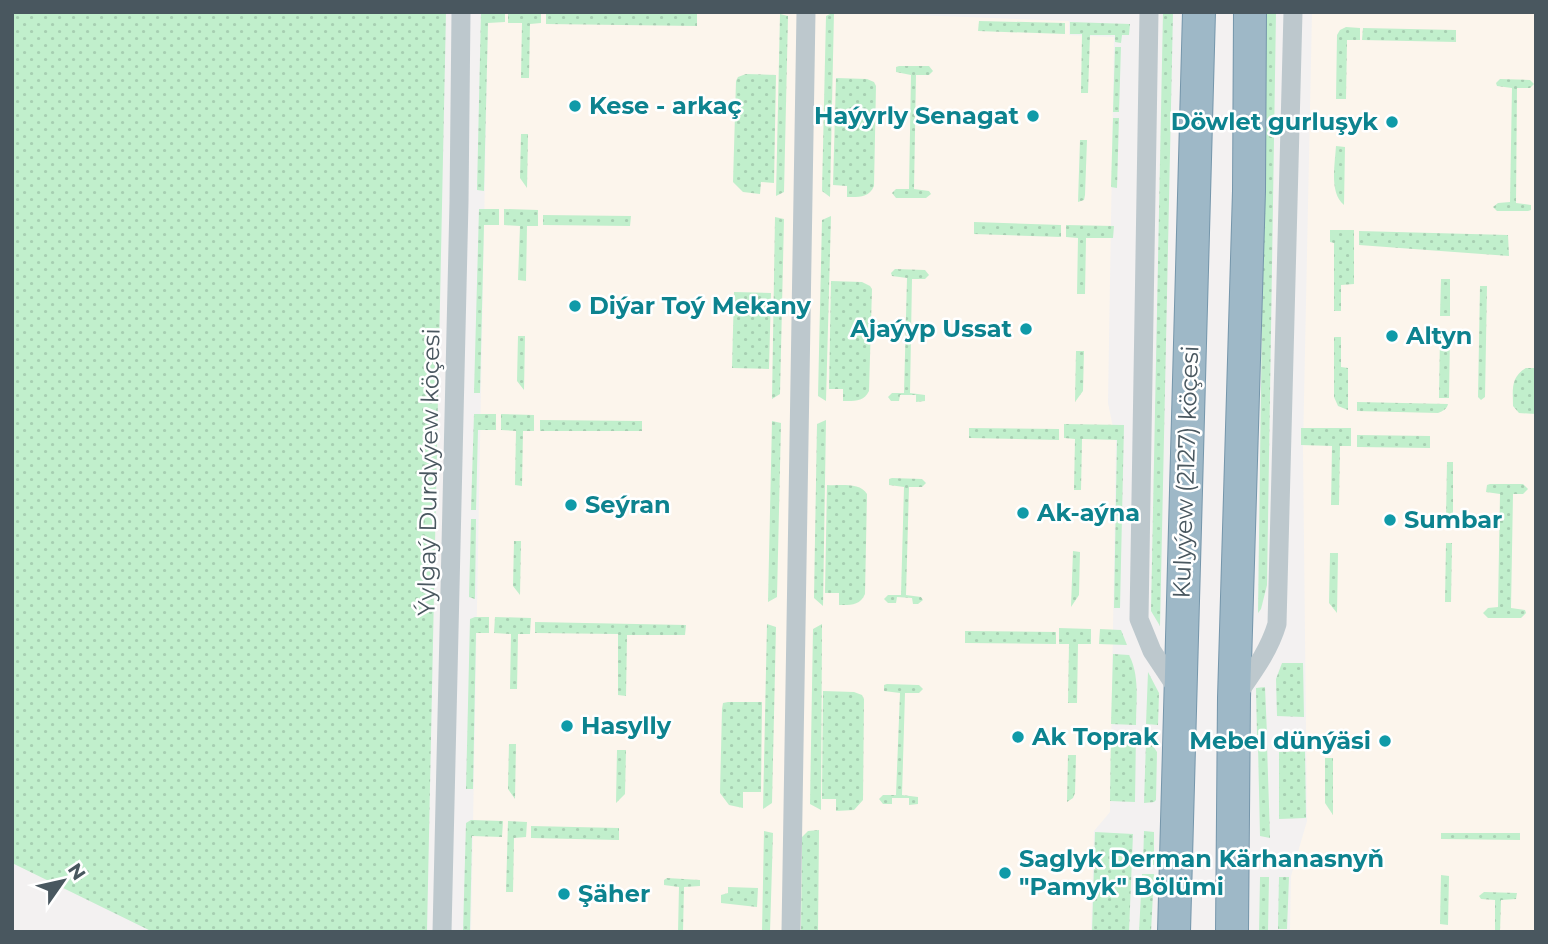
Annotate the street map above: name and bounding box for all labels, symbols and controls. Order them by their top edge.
place label: Kese - arkaç [589,91,742,120]
marker: Kese - arkaç [567,98,583,114]
place label: Haýyrly Senagat [814,101,1020,130]
place label: Döwlet gurluşyk [1171,107,1378,136]
marker: Haýyrly Senagat [1025,108,1041,124]
marker: Döwlet gurluşyk [1384,114,1400,130]
place label: Diýar Toý Mekany [589,291,812,320]
marker: Diýar Toý Mekany [567,298,583,314]
place label: Ajaýyp Ussat [849,314,1013,343]
marker: Ajaýyp Ussat [1018,321,1034,337]
place label: Altyn [1405,321,1472,350]
street label: Ýylgaý Durdyýew köçesi [411,328,446,616]
marker: Altyn [1384,328,1400,344]
street label: Kulyýew (2127) köçesi [1167,345,1204,599]
place label: Seýran [585,490,671,519]
marker: Seýran [563,497,579,513]
place label: Ak-aýna [1036,498,1140,527]
marker: Ak-aýna [1015,505,1031,521]
place label: Sumbar [1404,505,1502,534]
marker: Sumbar [1382,512,1398,528]
place label: Hasylly [581,711,672,740]
marker: Hasylly [559,718,575,734]
place label: Ak Toprak [1031,722,1159,751]
place label: Mebel dünýäsi [1189,726,1371,755]
marker: Ak Toprak [1010,729,1026,745]
marker: Mebel dünýäsi [1377,733,1393,749]
place label: Saglyk Derman Kärhanasnyň "Pamyk" Bölümi [1019,844,1384,901]
north arrow [28,846,98,916]
text: N [63,859,91,885]
marker: Saglyk Derman Kärhanasnyň "Pamyk" Bölümi [997,865,1013,881]
place label: Şäher [578,879,650,908]
marker: Şäher [556,886,572,902]

